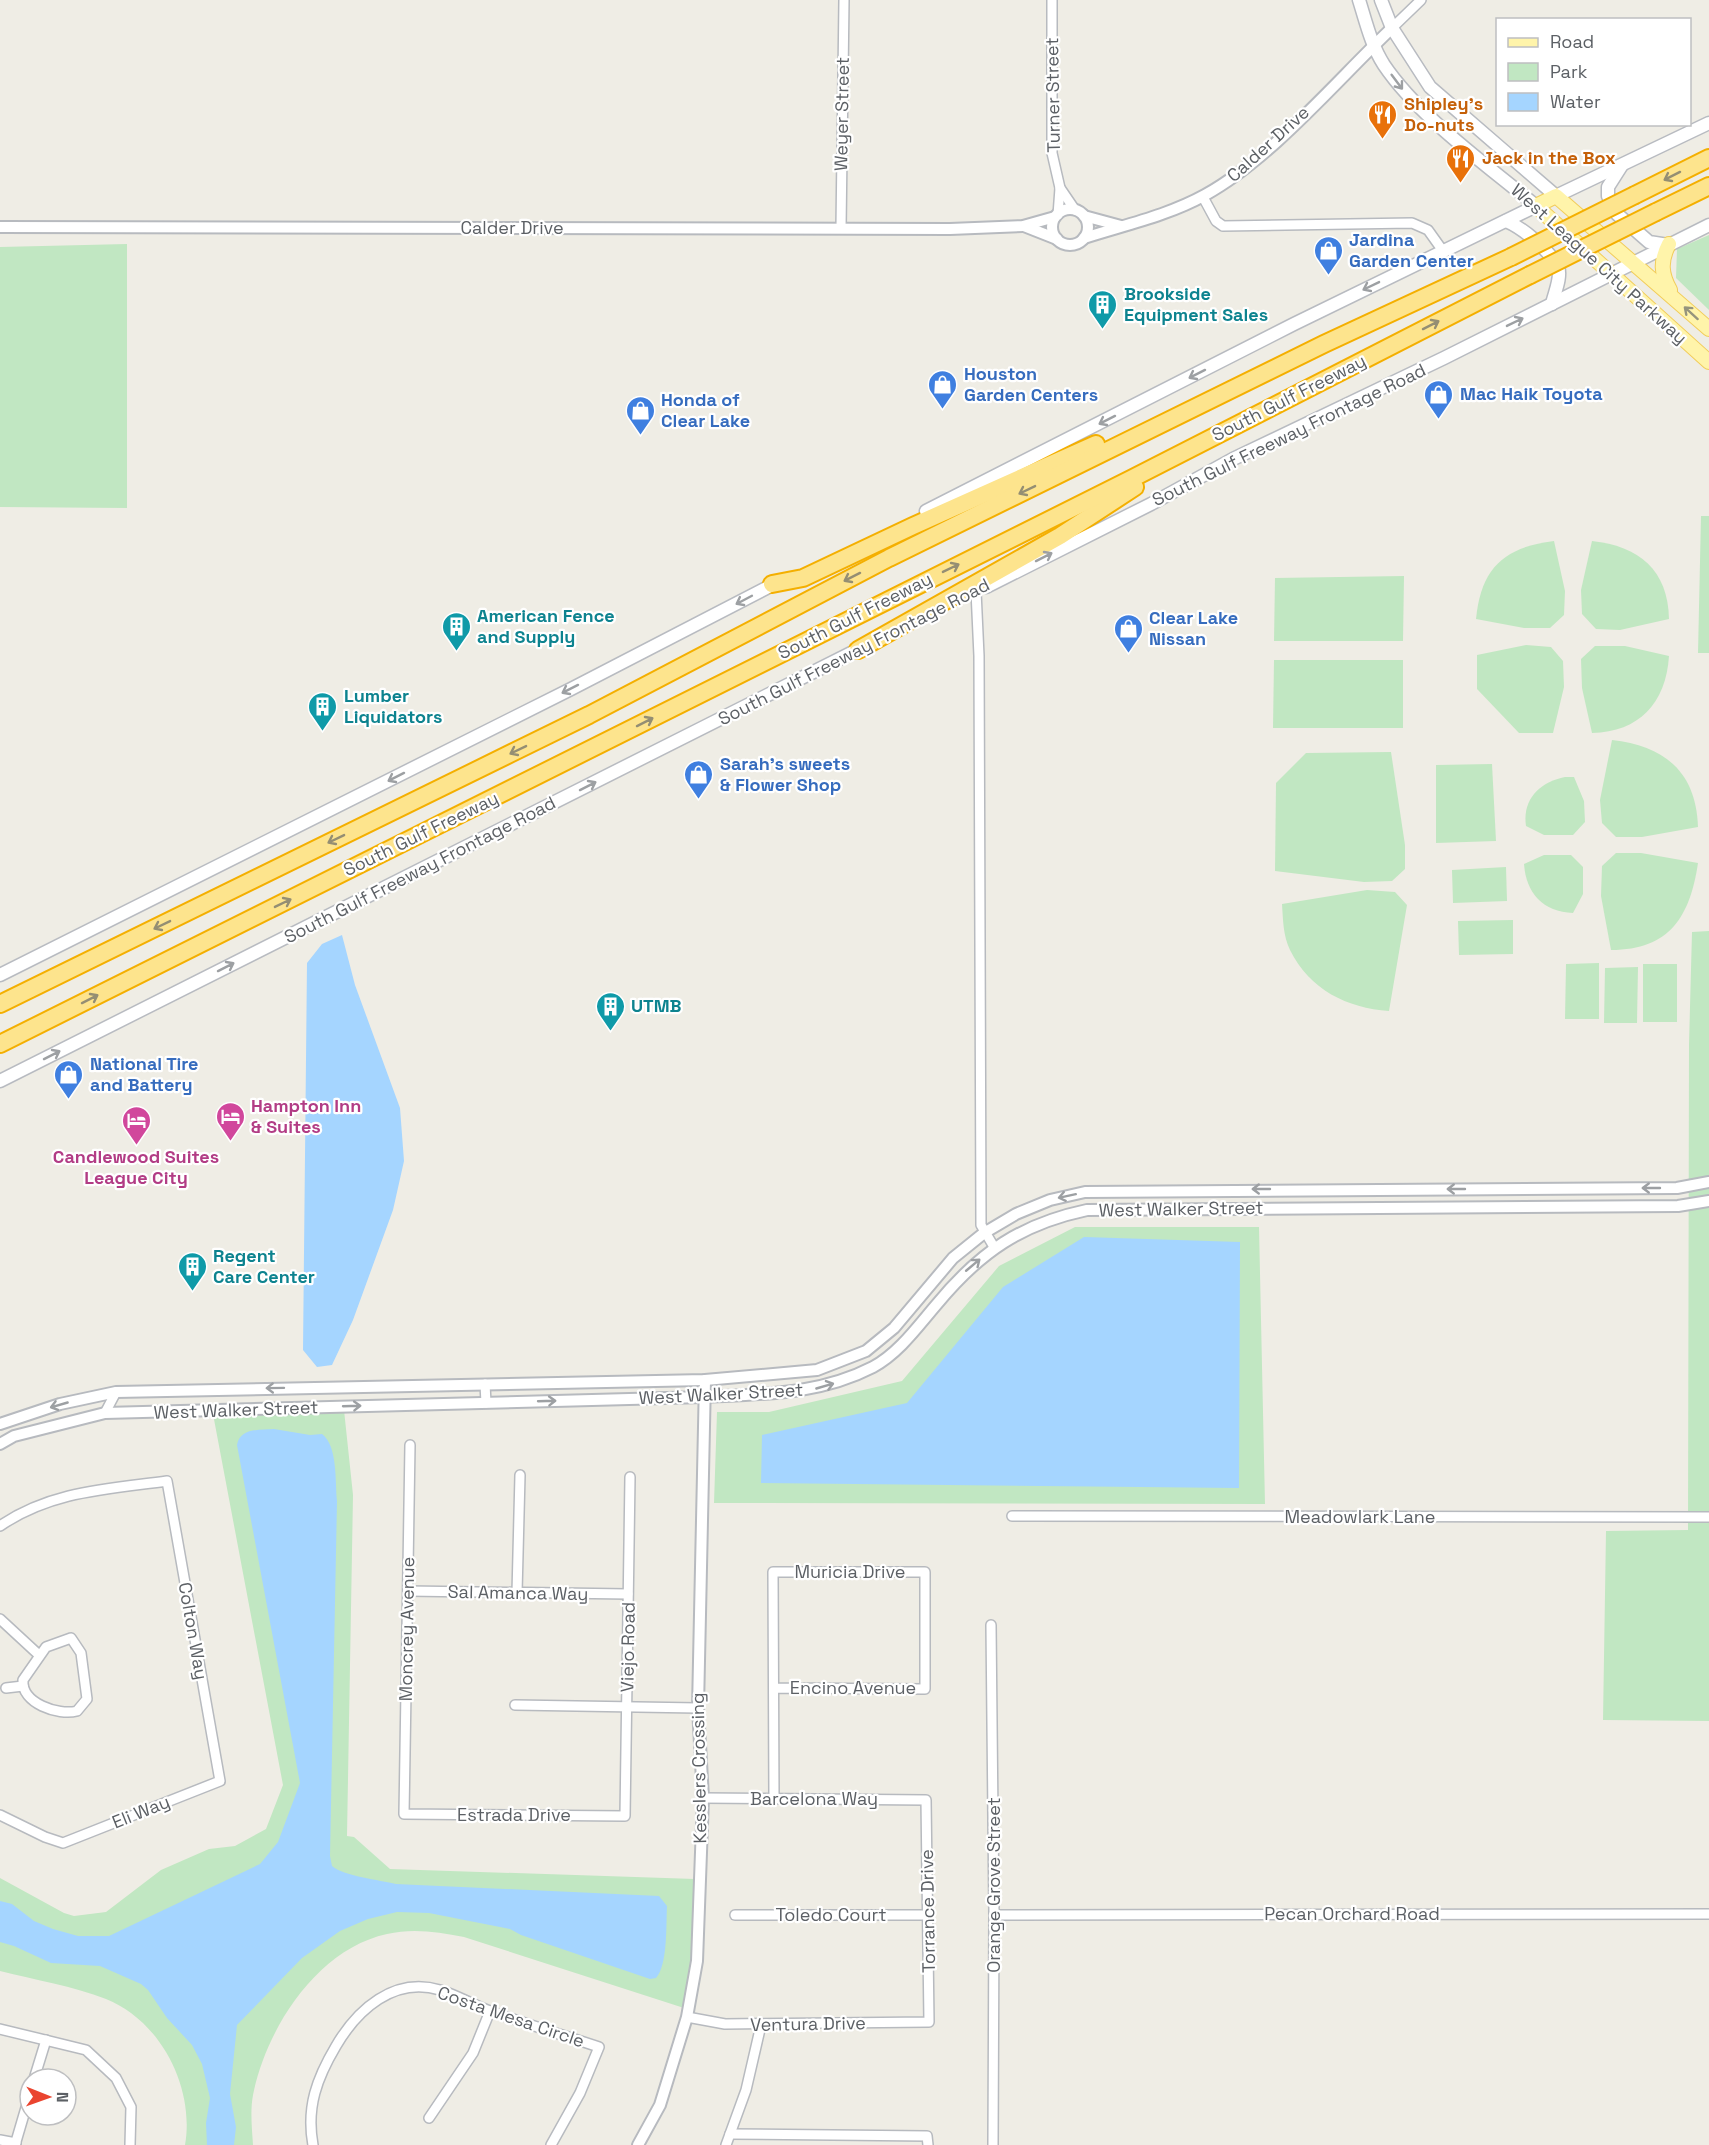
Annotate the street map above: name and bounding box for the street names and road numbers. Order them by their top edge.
street label: Turner Street [1040,37,1065,153]
street label: Weyer Street [829,57,854,171]
street label: Calder Drive [1222,101,1314,187]
street label: West League City Parkway [1506,178,1692,349]
street label: Calder Drive [460,216,564,239]
street label: South Gulf Freeway [1208,349,1370,446]
street label: South Gulf Freeway Frontage Road [1148,358,1429,511]
street label: South Gulf Freeway [774,567,936,664]
street label: South Gulf Freeway Frontage Road [714,573,993,730]
street label: South Gulf Freeway [339,786,502,881]
street label: South Gulf Freeway Frontage Road [280,791,559,948]
street label: West Walker Street [1098,1196,1264,1221]
street label: West Walker Street [638,1378,804,1409]
street label: West Walker Street [153,1395,319,1424]
street label: Meadowlark Lane [1284,1505,1436,1528]
street label: Moncrey Avenue [394,1557,419,1701]
street label: Muricia Drive [794,1560,906,1583]
street label: Colton Way [174,1580,213,1681]
street label: Sal Amanca Way [447,1580,589,1605]
street label: Viejo Road [615,1602,640,1692]
street label: Encino Avenue [790,1676,916,1699]
street label: Kesslers Crossing [686,1692,711,1844]
street label: Barcelona Way [750,1787,878,1810]
street label: Eli Way [109,1790,173,1833]
street label: Orange Grove Street [982,1797,1005,1973]
street label: Estrada Drive [457,1803,571,1826]
street label: Torrance Drive [915,1849,940,1973]
street label: Pecan Orchard Road [1264,1902,1440,1925]
street label: Toledo Court [775,1903,887,1926]
street label: Costa Mesa Circle [435,1981,588,2052]
street label: Ventura Drive [750,2011,866,2036]

